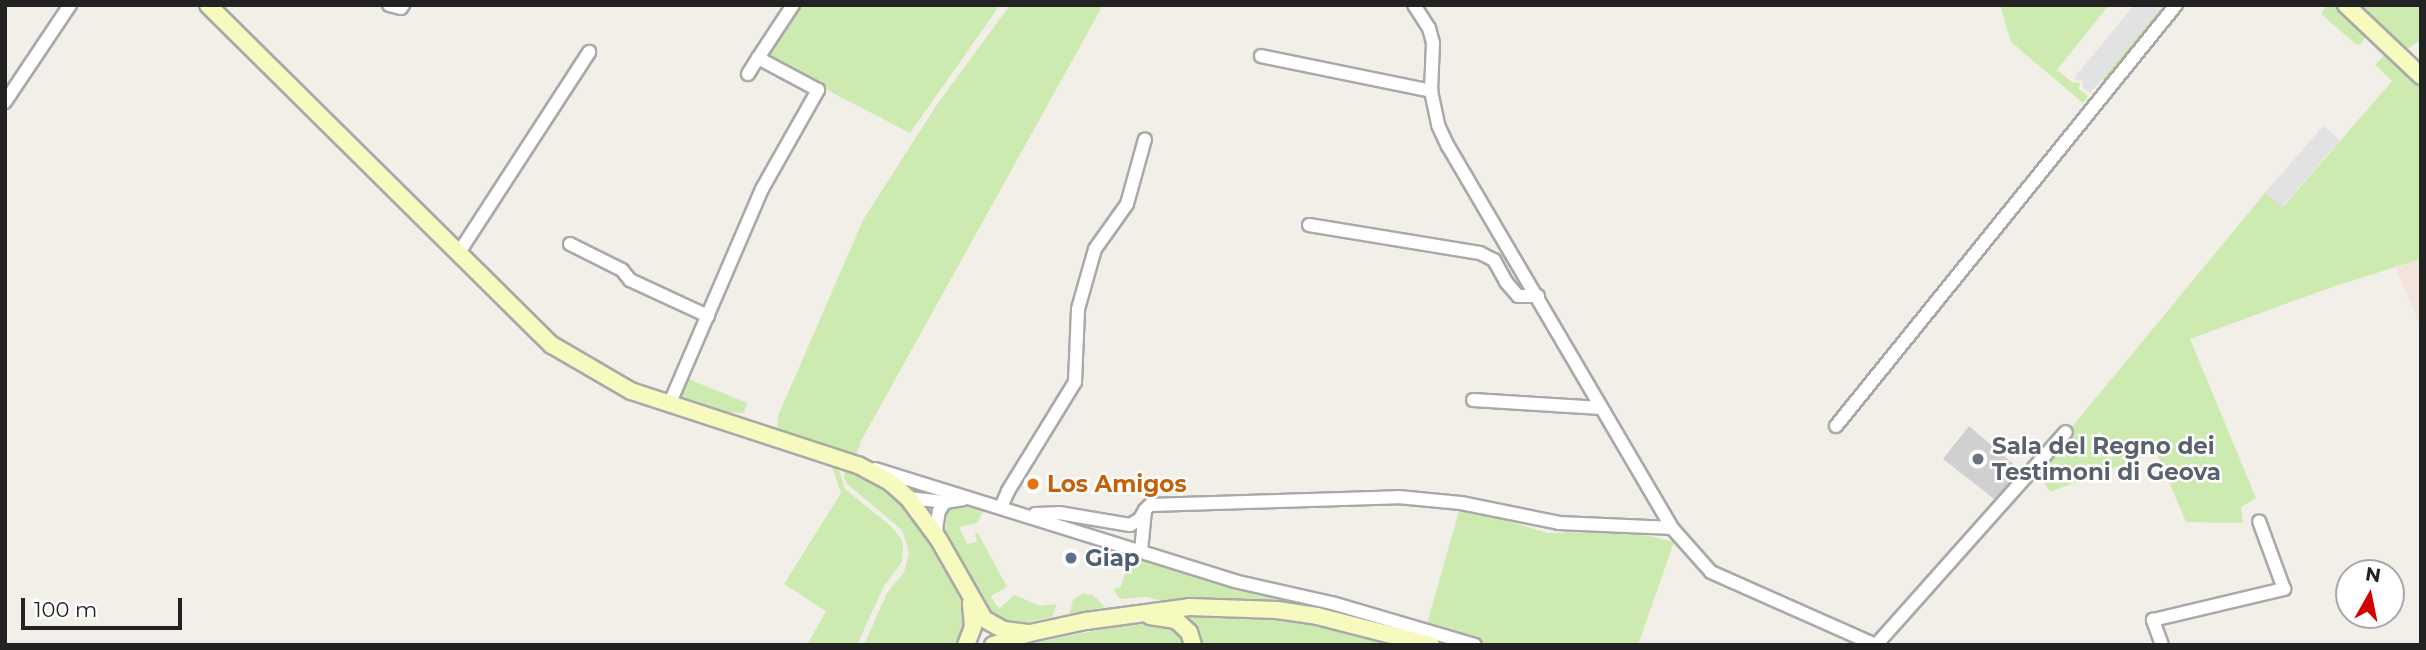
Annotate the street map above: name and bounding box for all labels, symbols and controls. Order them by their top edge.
place label: Sala del Regno dei Testimoni di Geova [1992,432,2221,486]
marker: Sala del Regno dei Testimoni di Geova [1970,451,1986,467]
place label: Los Amigos [1047,470,1187,498]
marker: Los Amigos [1025,476,1041,492]
place label: Giap [1085,544,1140,572]
marker: Giap [1063,550,1079,566]
north arrow [2335,559,2405,629]
text: N [2364,562,2382,587]
scale bar [24,584,186,628]
text: 100 m [34,597,97,622]

